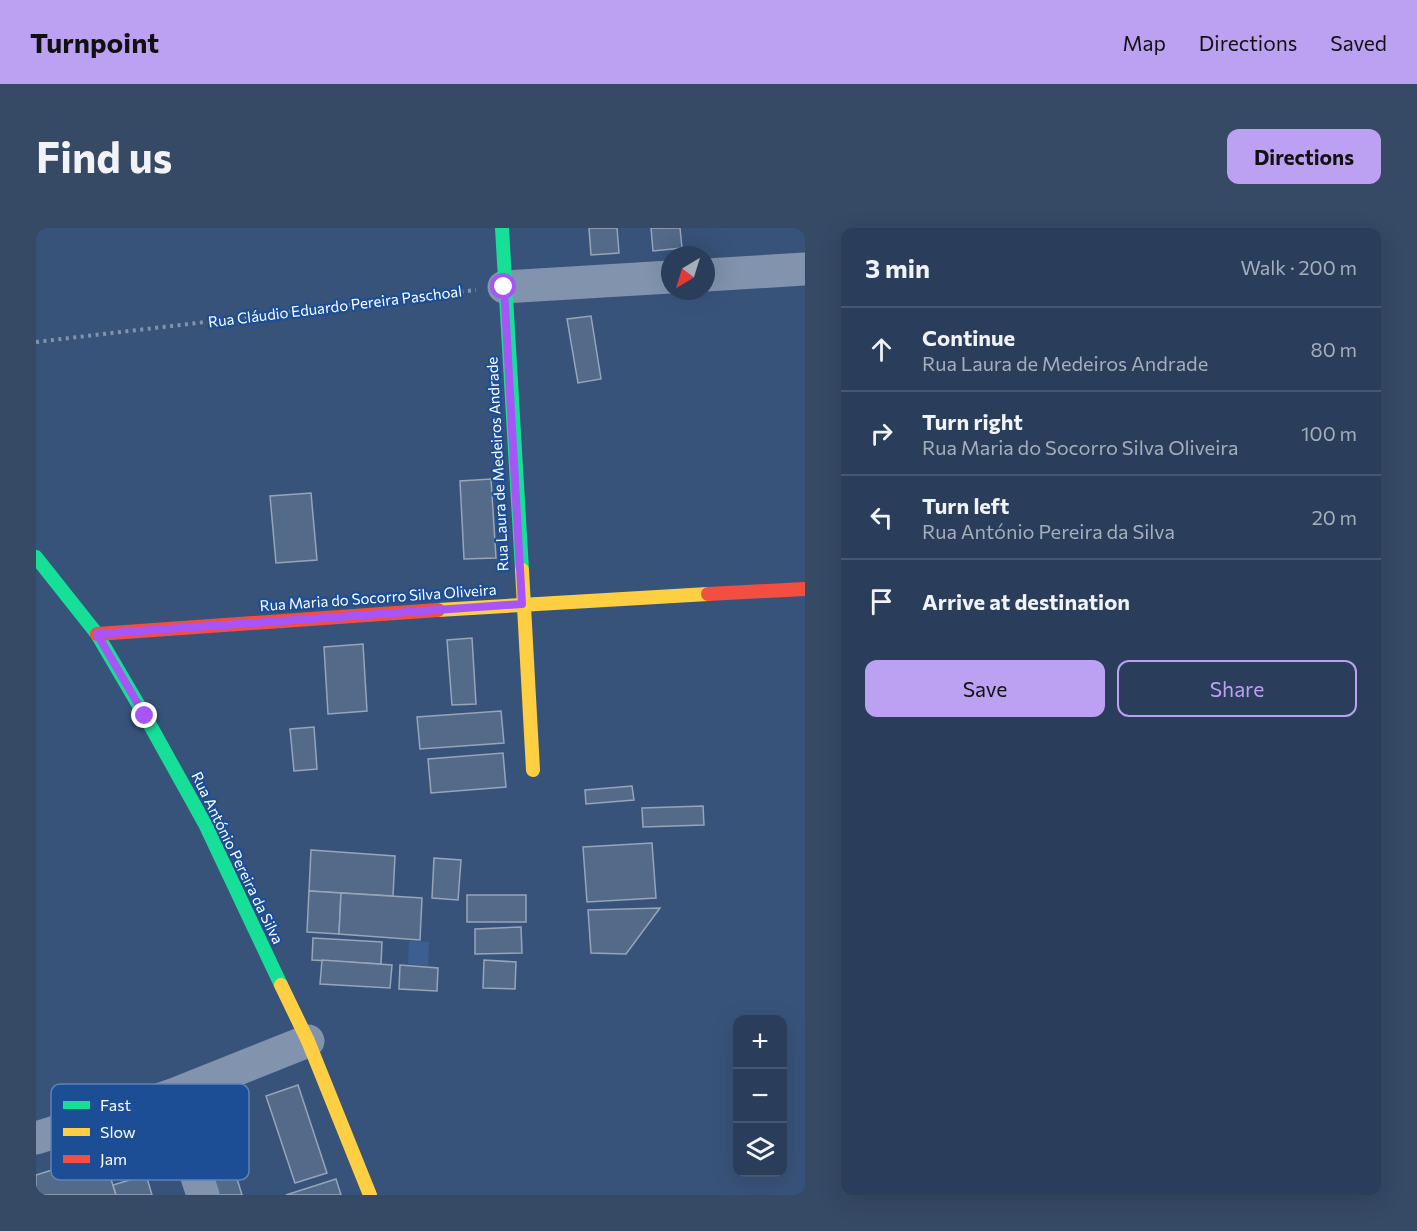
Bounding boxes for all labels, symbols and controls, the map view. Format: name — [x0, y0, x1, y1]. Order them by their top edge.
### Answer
text: Turnpoint — [30, 25, 159, 59]
text: Map — [1123, 30, 1166, 55]
text: Directions — [1199, 30, 1297, 55]
text: Saved — [1330, 30, 1387, 55]
button: Directions — [1227, 129, 1381, 184]
text: Find us — [36, 130, 172, 182]
north arrow — [661, 246, 715, 300]
text: 3 min — [865, 252, 930, 283]
text: Walk · 200 m — [1240, 255, 1357, 279]
route start — [490, 273, 516, 299]
street label: Rua Cláudio Eduardo Pereira Paschoal — [207, 282, 463, 331]
text: Continue — [922, 324, 1015, 351]
icon: ahead — [865, 333, 898, 366]
text: 80 m — [1311, 337, 1357, 361]
text: Rua Laura de Medeiros Andrade — [922, 351, 1208, 375]
street label: Rua Laura de Medeiros Andrade — [482, 356, 512, 572]
text: Turn right — [922, 408, 1023, 435]
icon: right — [865, 417, 898, 450]
text: 100 m — [1301, 421, 1357, 445]
text: Rua Maria do Socorro Silva Oliveira — [922, 435, 1239, 459]
text: Turn left — [922, 492, 1009, 519]
icon: left — [865, 501, 898, 534]
text: 20 m — [1312, 505, 1357, 529]
text: Rua António Pereira da Silva — [922, 519, 1175, 543]
street label: Rua Maria do Socorro Silva Oliveira — [259, 580, 497, 614]
icon: arrive — [865, 585, 898, 618]
text: Arrive at destination — [922, 588, 1130, 615]
button: Save — [865, 660, 1105, 717]
button: Share — [1117, 660, 1357, 717]
route end — [131, 702, 157, 728]
street label: Rua António Pereira da Silva — [188, 768, 288, 947]
map controls — [733, 1015, 787, 1177]
button: + — [733, 1015, 787, 1069]
button: − — [733, 1069, 787, 1123]
legend — [51, 1084, 249, 1180]
text: Fast — [100, 1095, 131, 1114]
text: Slow — [100, 1122, 136, 1141]
button: layers — [733, 1123, 787, 1177]
text: Jam — [100, 1149, 127, 1168]

